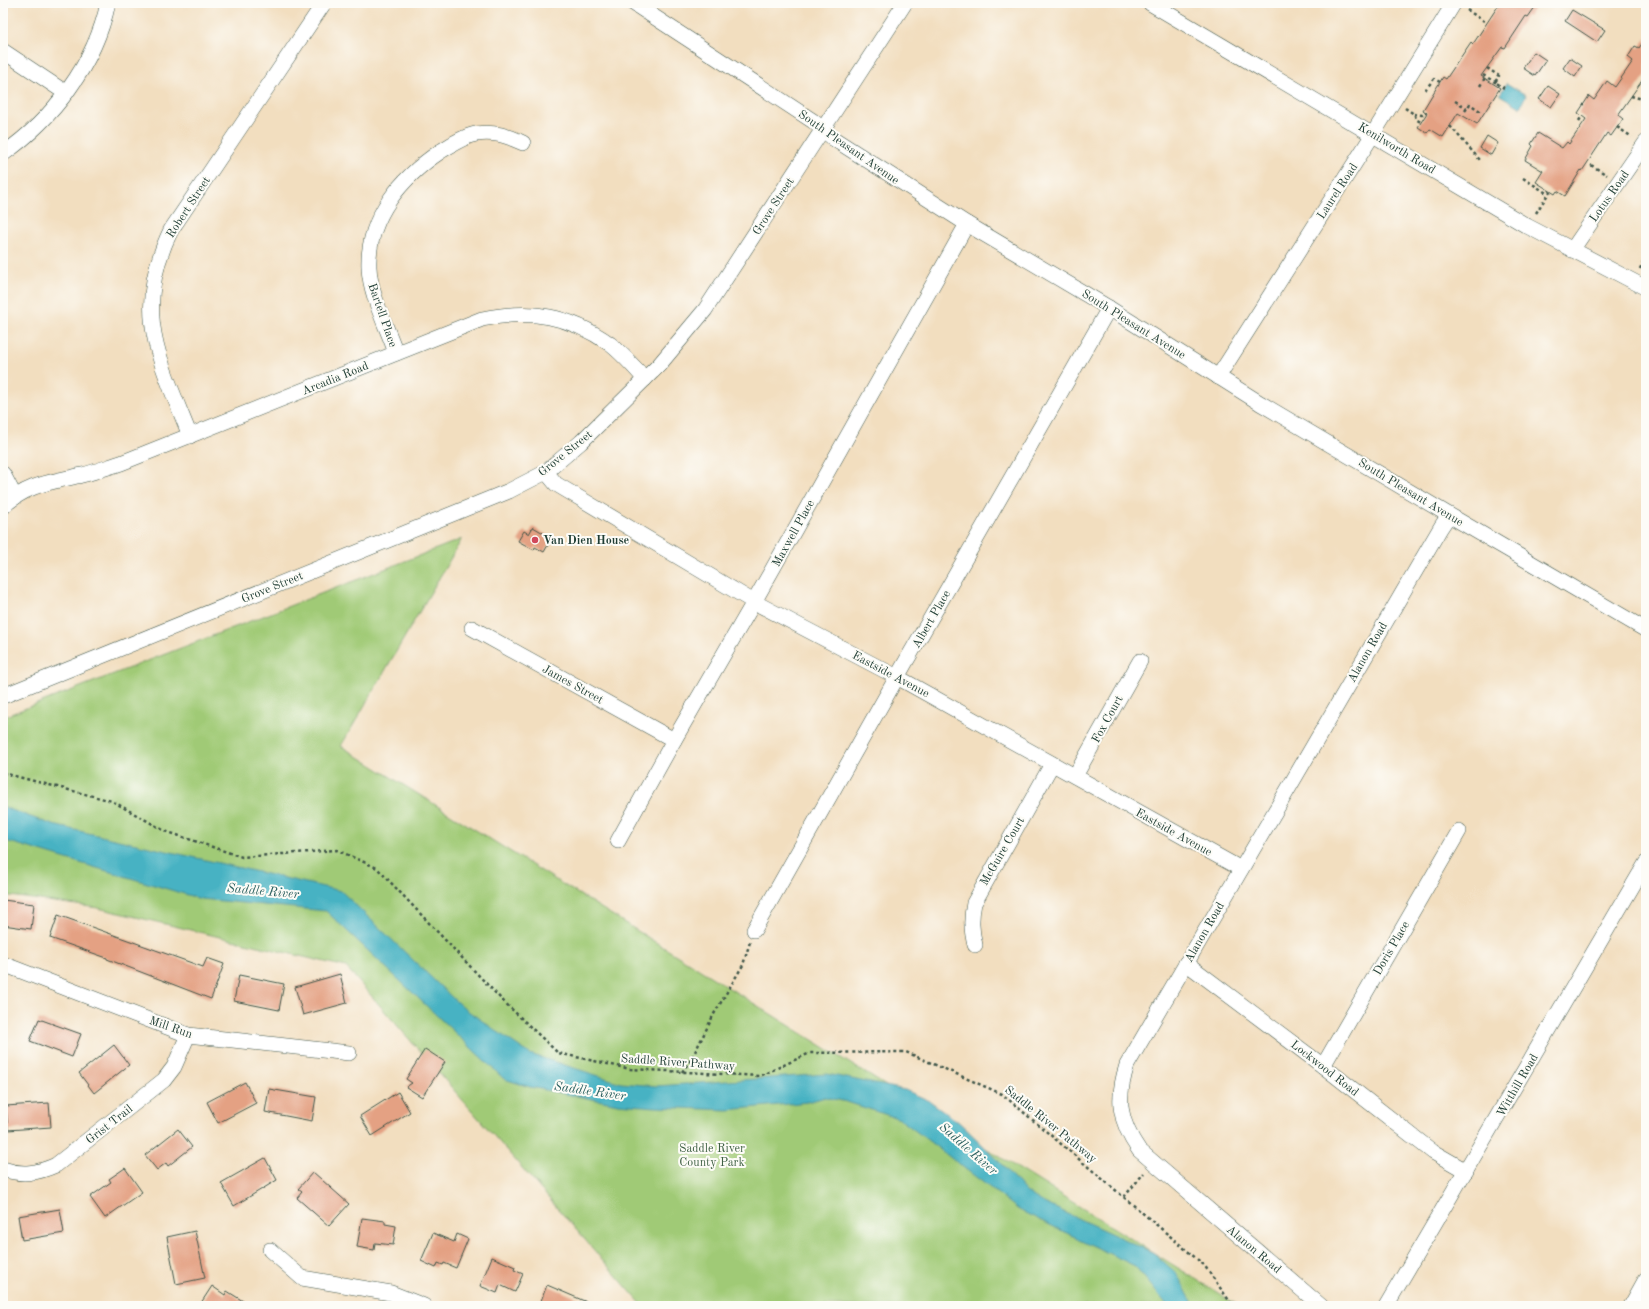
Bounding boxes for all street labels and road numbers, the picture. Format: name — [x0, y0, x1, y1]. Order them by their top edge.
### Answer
street label: South Pleasant Avenue — [796, 108, 901, 187]
street label: Kenilworth Road — [1356, 121, 1437, 177]
street label: Laurel Road — [1315, 161, 1360, 222]
street label: Lotus Road — [1588, 169, 1632, 225]
street label: Robert Street — [165, 175, 213, 240]
street label: Grove Street — [751, 176, 797, 237]
street label: Bartell Place — [366, 282, 399, 349]
street label: South Pleasant Avenue — [1079, 288, 1188, 362]
street label: Arcadia Road — [300, 360, 370, 398]
street label: Grove Street — [536, 429, 595, 479]
street label: South Pleasant Avenue — [1356, 457, 1465, 529]
street label: Maxwell Place — [771, 498, 817, 569]
street label: Grove Street — [240, 570, 305, 606]
street label: Albert Place — [911, 588, 953, 650]
street label: Alanon Road — [1346, 620, 1390, 685]
street label: Eastside Avenue — [850, 650, 931, 700]
street label: James Street — [540, 663, 605, 707]
street label: Fox Court — [1090, 694, 1126, 745]
street label: Eastside Avenue — [1133, 807, 1214, 859]
street label: McGuire Court — [978, 815, 1027, 888]
street label: Alanon Road — [1183, 900, 1227, 965]
street label: Doris Place — [1372, 919, 1412, 978]
street label: Mill Run — [148, 1015, 194, 1041]
street label: Lockwood Road — [1288, 1039, 1361, 1099]
street label: Witthill Road — [1495, 1052, 1541, 1119]
street label: Saddle River Pathway — [620, 1053, 736, 1073]
street label: Saddle River Pathway — [1002, 1084, 1099, 1166]
street label: Grist Trail — [84, 1103, 135, 1147]
street label: Alanon Road — [1224, 1224, 1283, 1276]

